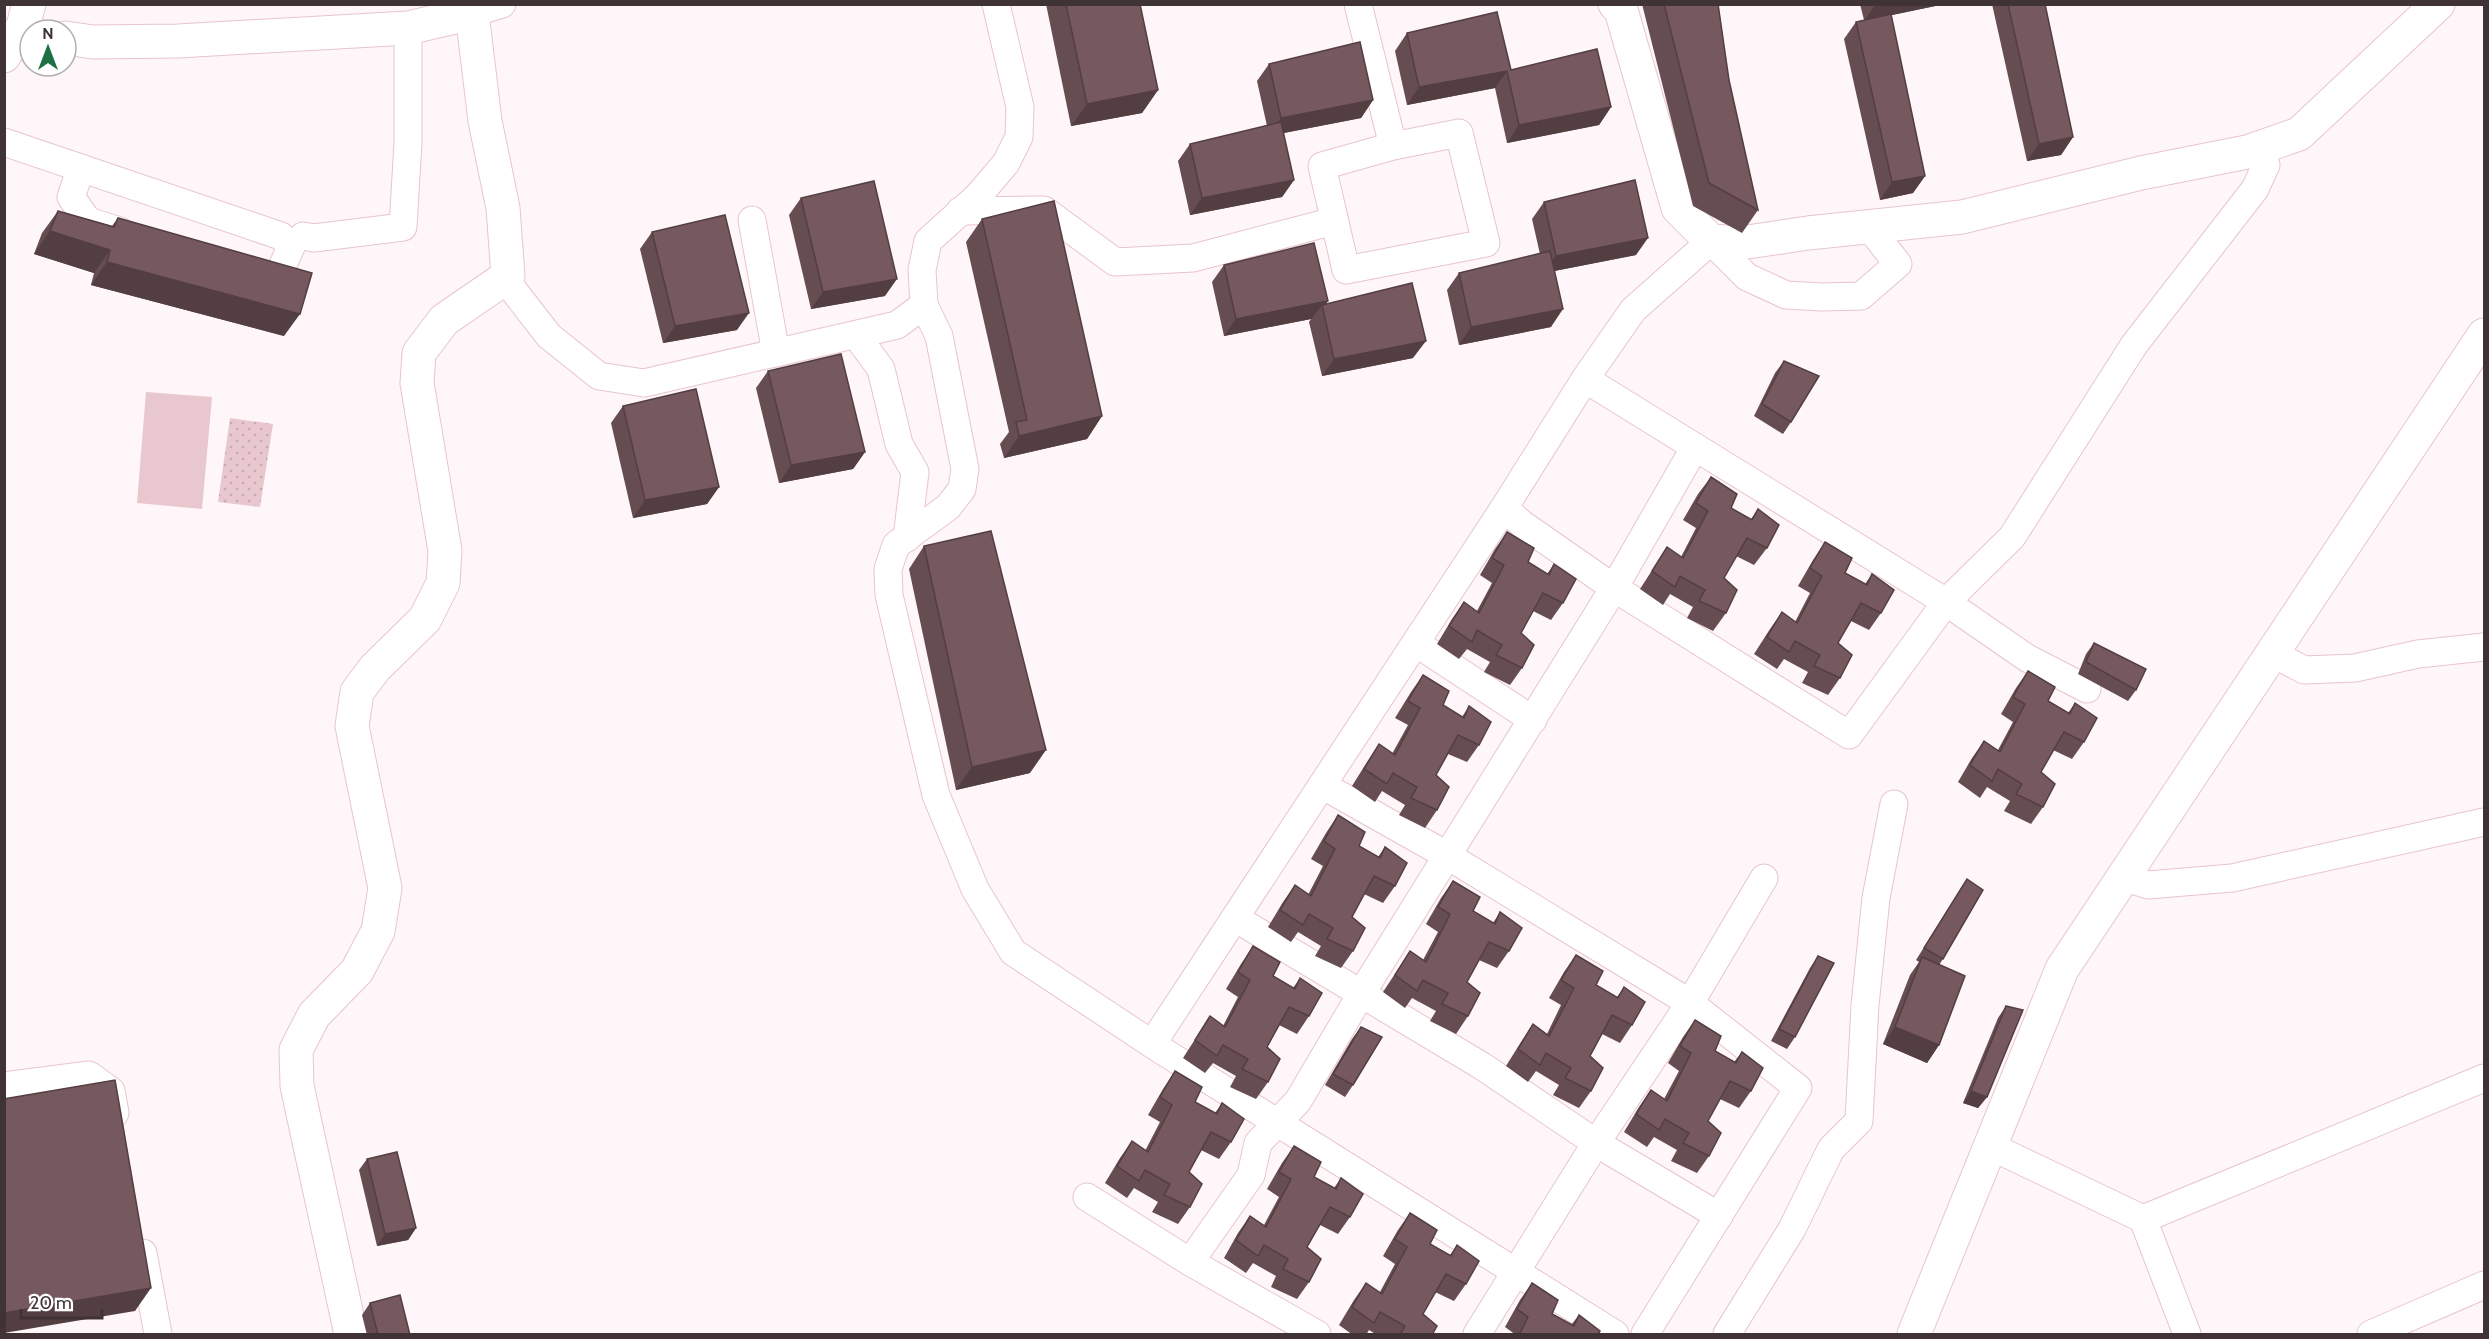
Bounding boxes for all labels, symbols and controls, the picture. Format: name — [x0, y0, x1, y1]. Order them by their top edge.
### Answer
north arrow — [18, 18, 78, 78]
text: N — [42, 24, 54, 43]
scale bar — [21, 1282, 102, 1320]
text: 20 m — [30, 1292, 72, 1314]

